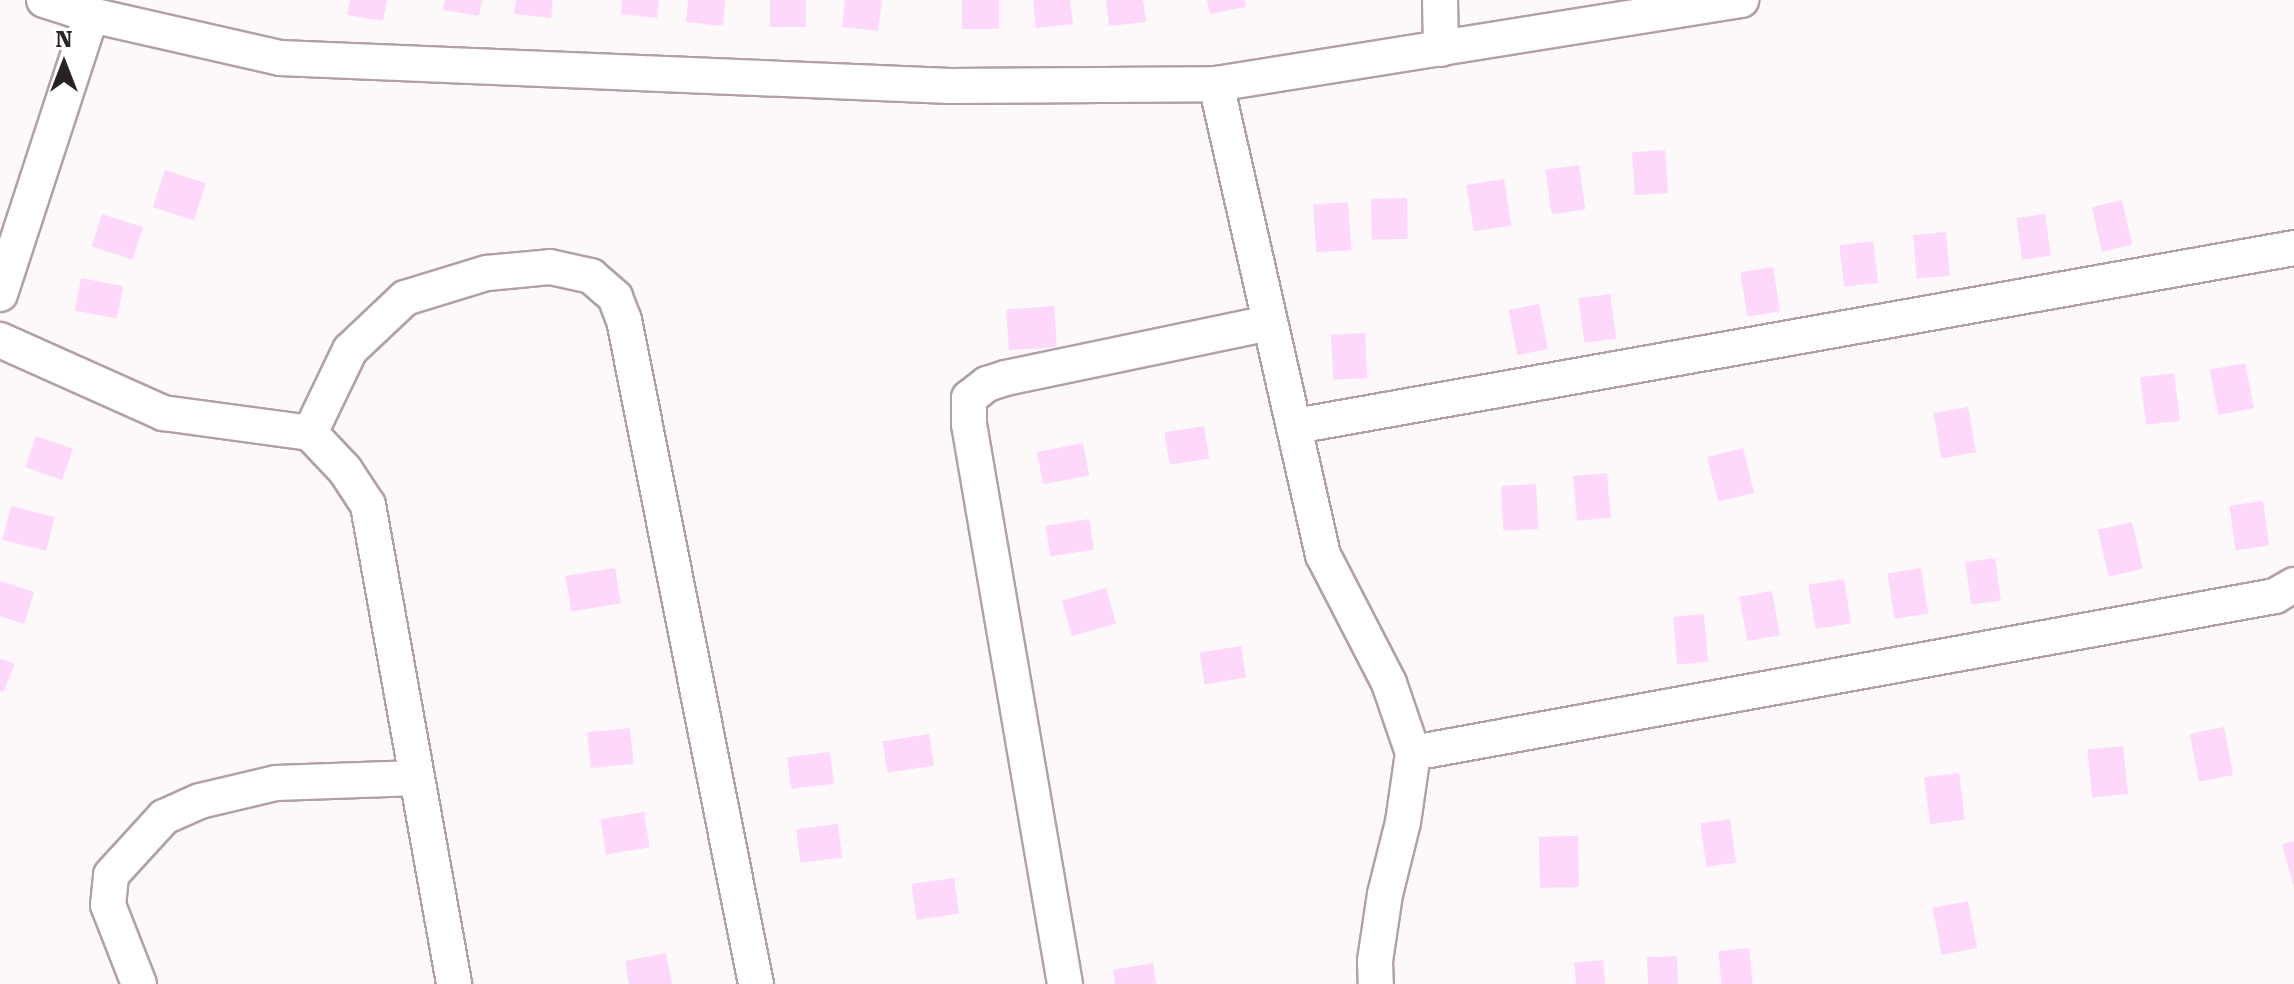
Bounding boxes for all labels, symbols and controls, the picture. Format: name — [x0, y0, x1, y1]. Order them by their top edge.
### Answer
north arrow — [24, 24, 104, 104]
text: N — [56, 27, 72, 52]

